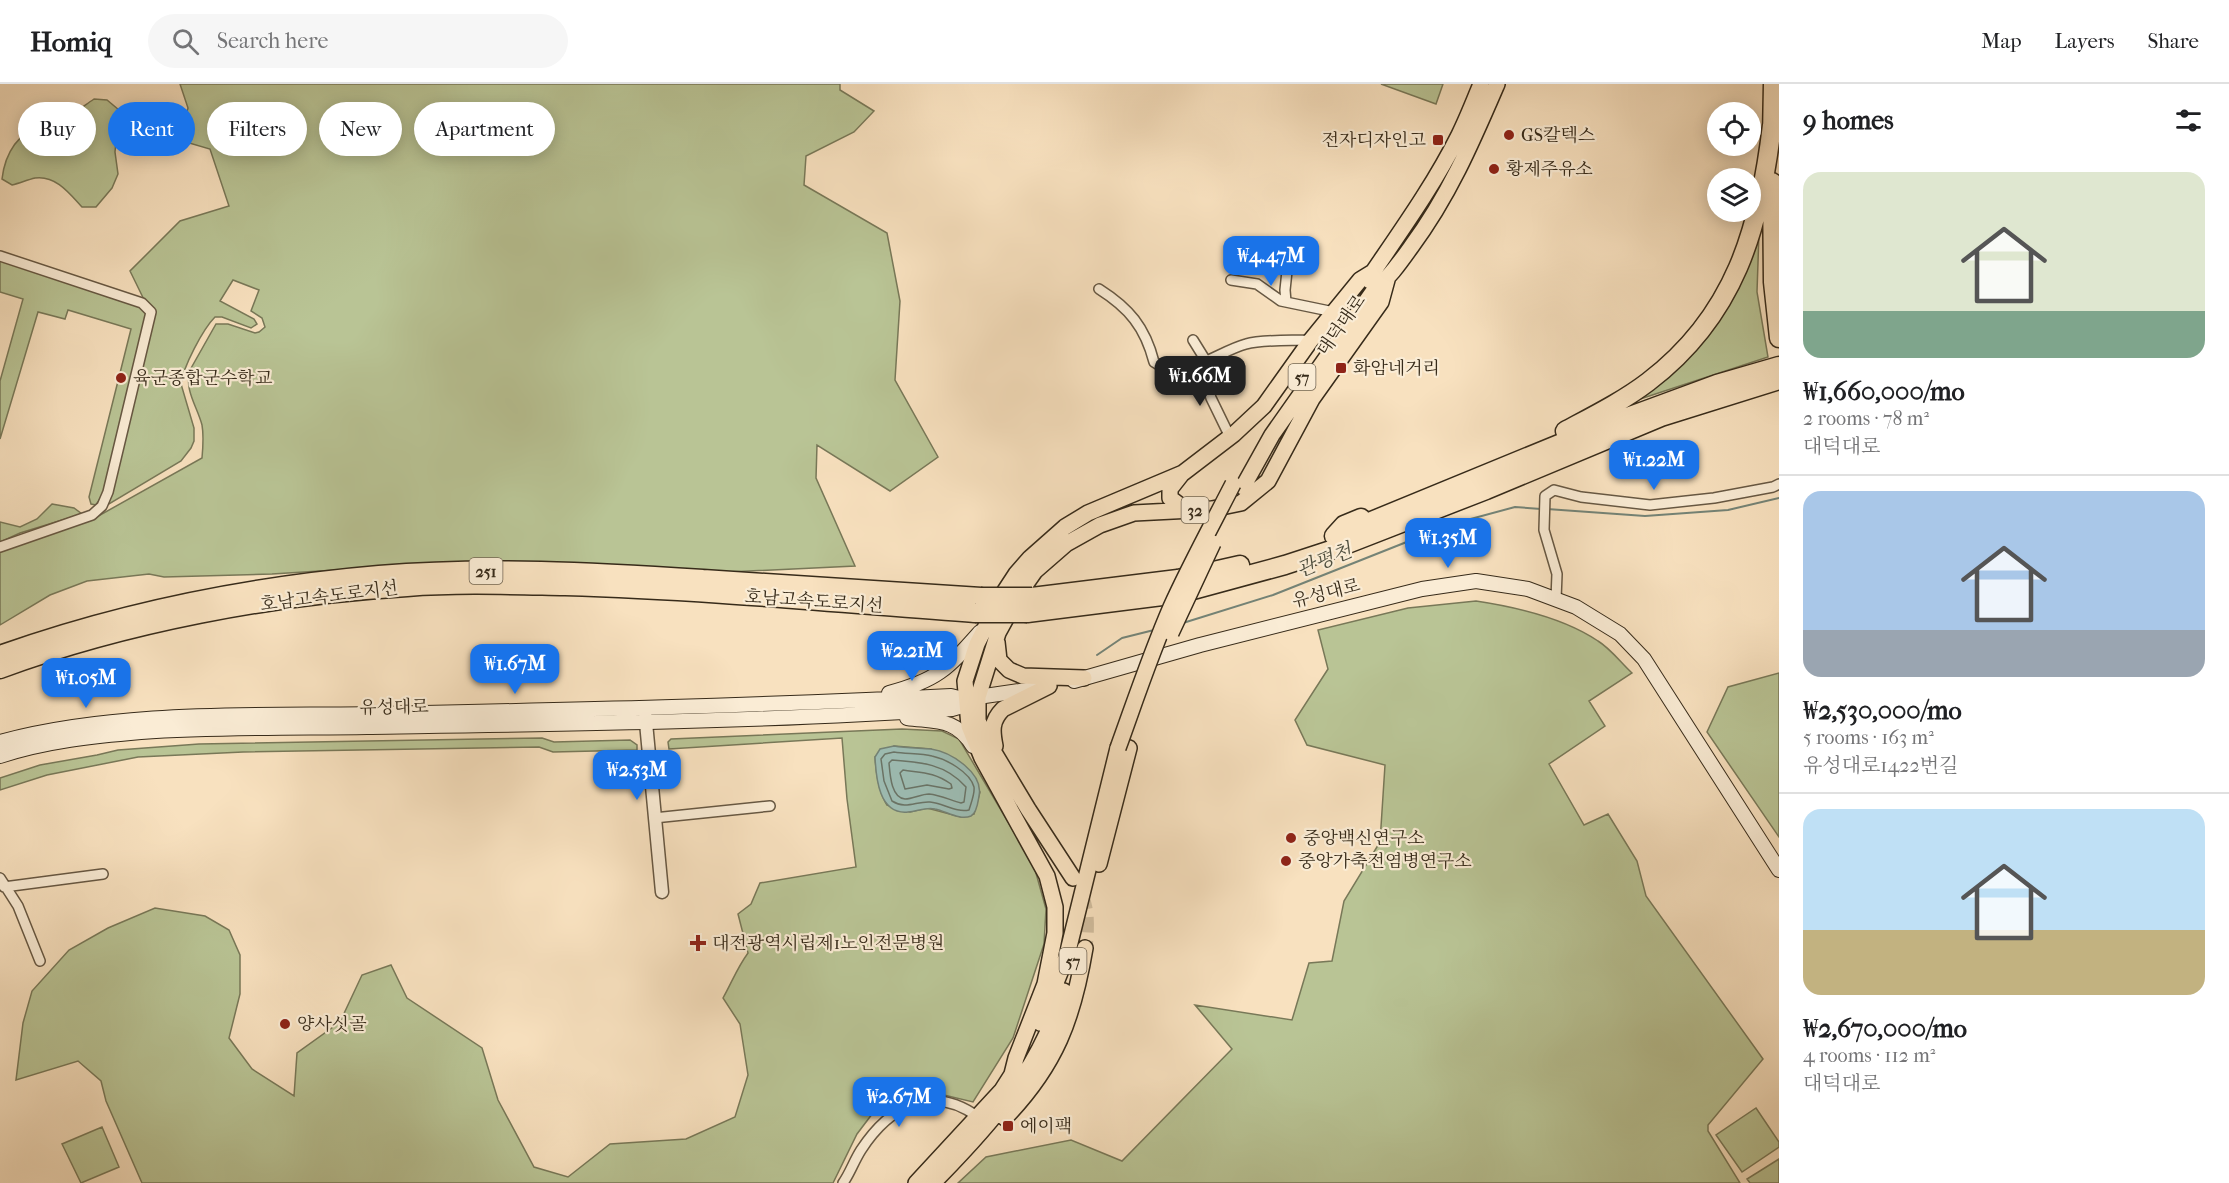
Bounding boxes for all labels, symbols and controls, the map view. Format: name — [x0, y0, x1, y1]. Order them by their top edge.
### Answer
search box — [148, 14, 568, 68]
text: Homiq — [30, 25, 112, 58]
icon: search — [169, 25, 202, 58]
text: Search here — [217, 28, 328, 54]
text: Map — [1981, 29, 2022, 53]
text: Layers — [2055, 29, 2114, 53]
text: Share — [2147, 29, 2199, 53]
chip: Buy — [18, 102, 96, 156]
chip: Rent — [108, 102, 195, 156]
chip: Filters — [207, 102, 307, 156]
chip: New — [319, 102, 402, 156]
chip: Apartment — [414, 102, 555, 156]
map controls — [1707, 102, 1761, 222]
button: locate — [1707, 102, 1761, 156]
icon: filters — [2172, 104, 2205, 137]
text: 9 homes — [1803, 105, 1894, 136]
place label: GS칼텍스 — [1521, 125, 1596, 146]
marker: GS칼텍스 — [1502, 128, 1516, 142]
place label: 전자디자인고 — [1322, 130, 1427, 151]
marker: 전자디자인고 — [1431, 133, 1445, 147]
place label: 황제주유소 — [1506, 159, 1593, 180]
marker: 황제주유소 — [1487, 162, 1501, 176]
button: layers — [1707, 168, 1761, 222]
icon: home — [1950, 211, 2058, 319]
pin: ₩4.47M — [1222, 236, 1320, 287]
text: ₩4.47M — [1237, 244, 1305, 267]
street label: 대덕대로 — [1313, 291, 1370, 360]
pin: ₩1.66M — [1151, 356, 1249, 407]
place label: 화암네거리 — [1353, 358, 1440, 379]
marker: 화암네거리 — [1334, 361, 1348, 375]
text: ₩1.66M — [1169, 364, 1231, 387]
road number: 57 — [1288, 364, 1316, 390]
place label: 육군종합군수학교 — [133, 368, 273, 389]
marker: 육군종합군수학교 — [114, 371, 128, 385]
text: ₩1,660,000/mo — [1803, 376, 1965, 407]
text: 2 rooms · 78 m² — [1803, 407, 1929, 430]
text: 대덕대로 — [1803, 435, 1880, 458]
pin: ₩1.22M — [1605, 440, 1703, 491]
text: ₩1.22M — [1623, 448, 1685, 471]
road number: 32 — [1182, 497, 1208, 523]
pin: ₩1.35M — [1399, 518, 1497, 569]
text: ₩1.35M — [1419, 526, 1477, 549]
icon: home — [1950, 530, 2058, 638]
water label: 관평천 — [1293, 538, 1357, 582]
road number: 251 — [470, 558, 502, 584]
street label: 유성대로 — [1290, 575, 1362, 612]
street label: 호남고속도로지선 — [259, 578, 399, 615]
street label: 호남고속도로지선 — [744, 586, 884, 617]
pin: ₩2.21M — [863, 631, 961, 682]
text: ₩2.21M — [881, 639, 943, 662]
pin: ₩1.67M — [466, 644, 564, 695]
text: ₩1.67M — [484, 652, 546, 675]
pin: ₩1.05M — [37, 658, 135, 709]
text: ₩1.05M — [56, 666, 116, 689]
text: ₩2,530,000/mo — [1803, 695, 1962, 726]
street label: 유성대로 — [359, 696, 429, 719]
text: 5 rooms · 163 m² — [1803, 726, 1934, 749]
pin: ₩2.53M — [588, 750, 686, 801]
text: 유성대로1422번길 — [1803, 754, 1958, 777]
text: ₩2.53M — [607, 758, 667, 781]
place label: 중앙백신연구소 — [1303, 828, 1425, 849]
marker: 중앙백신연구소 — [1284, 831, 1298, 845]
icon: home — [1950, 848, 2058, 956]
place label: 중앙가축전염병연구소 — [1298, 851, 1472, 872]
marker: 중앙가축전염병연구소 — [1279, 854, 1293, 868]
place label: 대전광역시립제1노인전문병원 — [712, 933, 944, 954]
marker: 대전광역시립제1노인전문병원 — [689, 934, 707, 952]
road number: 57 — [1060, 948, 1086, 974]
text: ₩2,670,000/mo — [1803, 1013, 1967, 1044]
place label: 양사싯골 — [297, 1014, 367, 1035]
marker: 양사싯골 — [278, 1017, 292, 1031]
text: 4 rooms · 112 m² — [1803, 1044, 1935, 1067]
text: 대덕대로 — [1803, 1072, 1880, 1095]
pin: ₩2.67M — [850, 1077, 948, 1128]
text: ₩2.67M — [867, 1085, 931, 1108]
place label: 에이팩 — [1020, 1116, 1072, 1137]
marker: 에이팩 — [1001, 1119, 1015, 1133]

